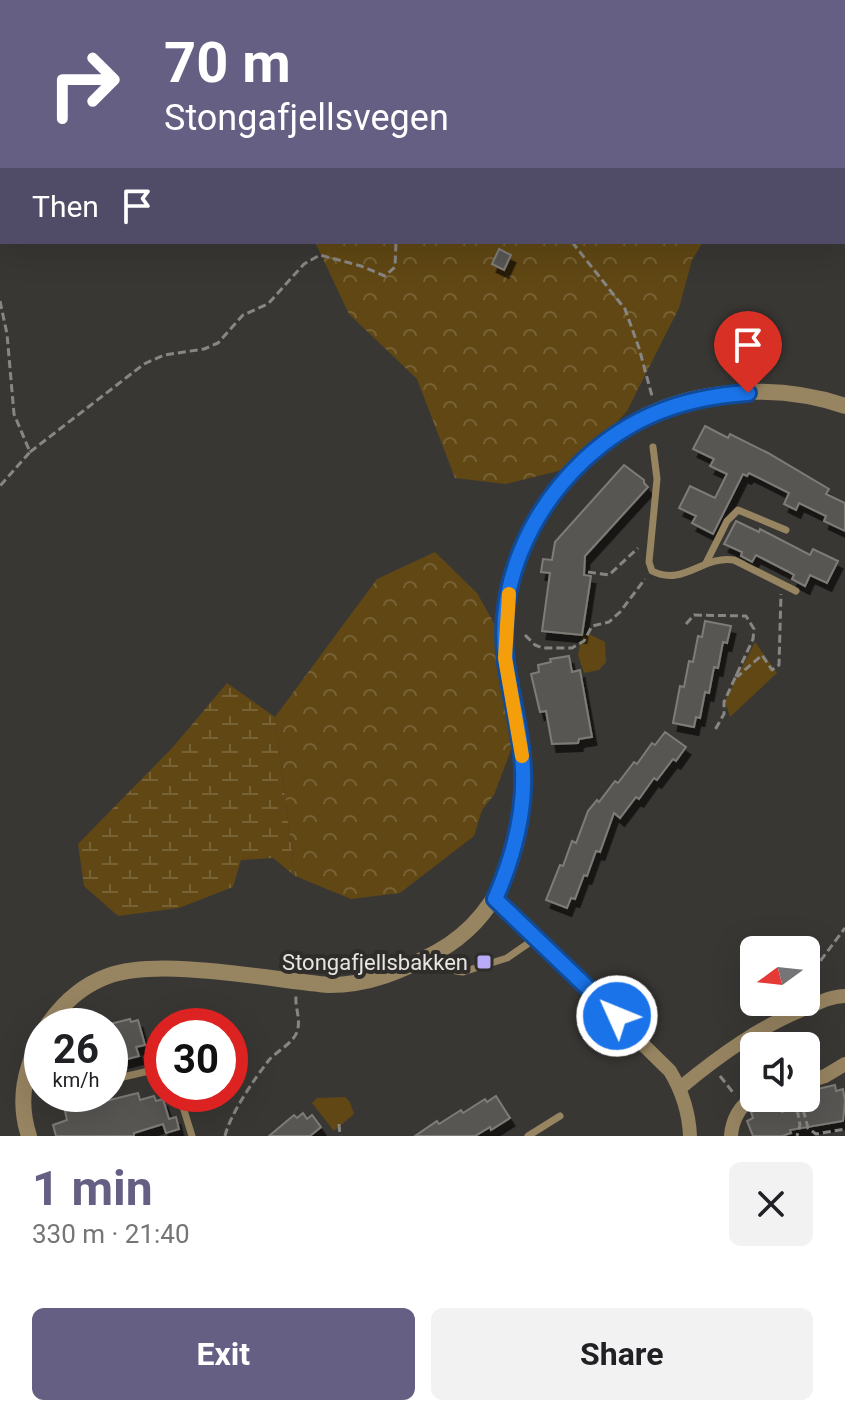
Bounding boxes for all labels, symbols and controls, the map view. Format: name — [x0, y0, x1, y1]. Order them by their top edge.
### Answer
text: 70 m — [164, 30, 291, 96]
icon: right — [32, 32, 136, 136]
text: Stongafjellsvegen — [164, 97, 449, 139]
icon: arrive — [115, 184, 159, 228]
text: Then — [32, 189, 99, 224]
pin — [714, 311, 782, 393]
icon: arrive — [726, 323, 770, 367]
north arrow — [740, 936, 820, 1016]
map controls — [740, 936, 820, 1112]
place label: Stongafjellsbakken — [282, 950, 468, 975]
marker: Stongafjellsbakken — [475, 953, 493, 971]
position arrow — [575, 974, 659, 1058]
speed limit sign: 30 — [144, 1008, 248, 1112]
text: 26 — [53, 1026, 99, 1073]
button: sound — [740, 1032, 820, 1112]
text: km/h — [53, 1068, 99, 1092]
text: 1 min — [32, 1160, 153, 1217]
button: close — [729, 1162, 813, 1246]
text: 330 m · 21:40 — [32, 1219, 190, 1249]
button: Exit — [32, 1308, 415, 1400]
button: Share — [431, 1308, 813, 1400]

